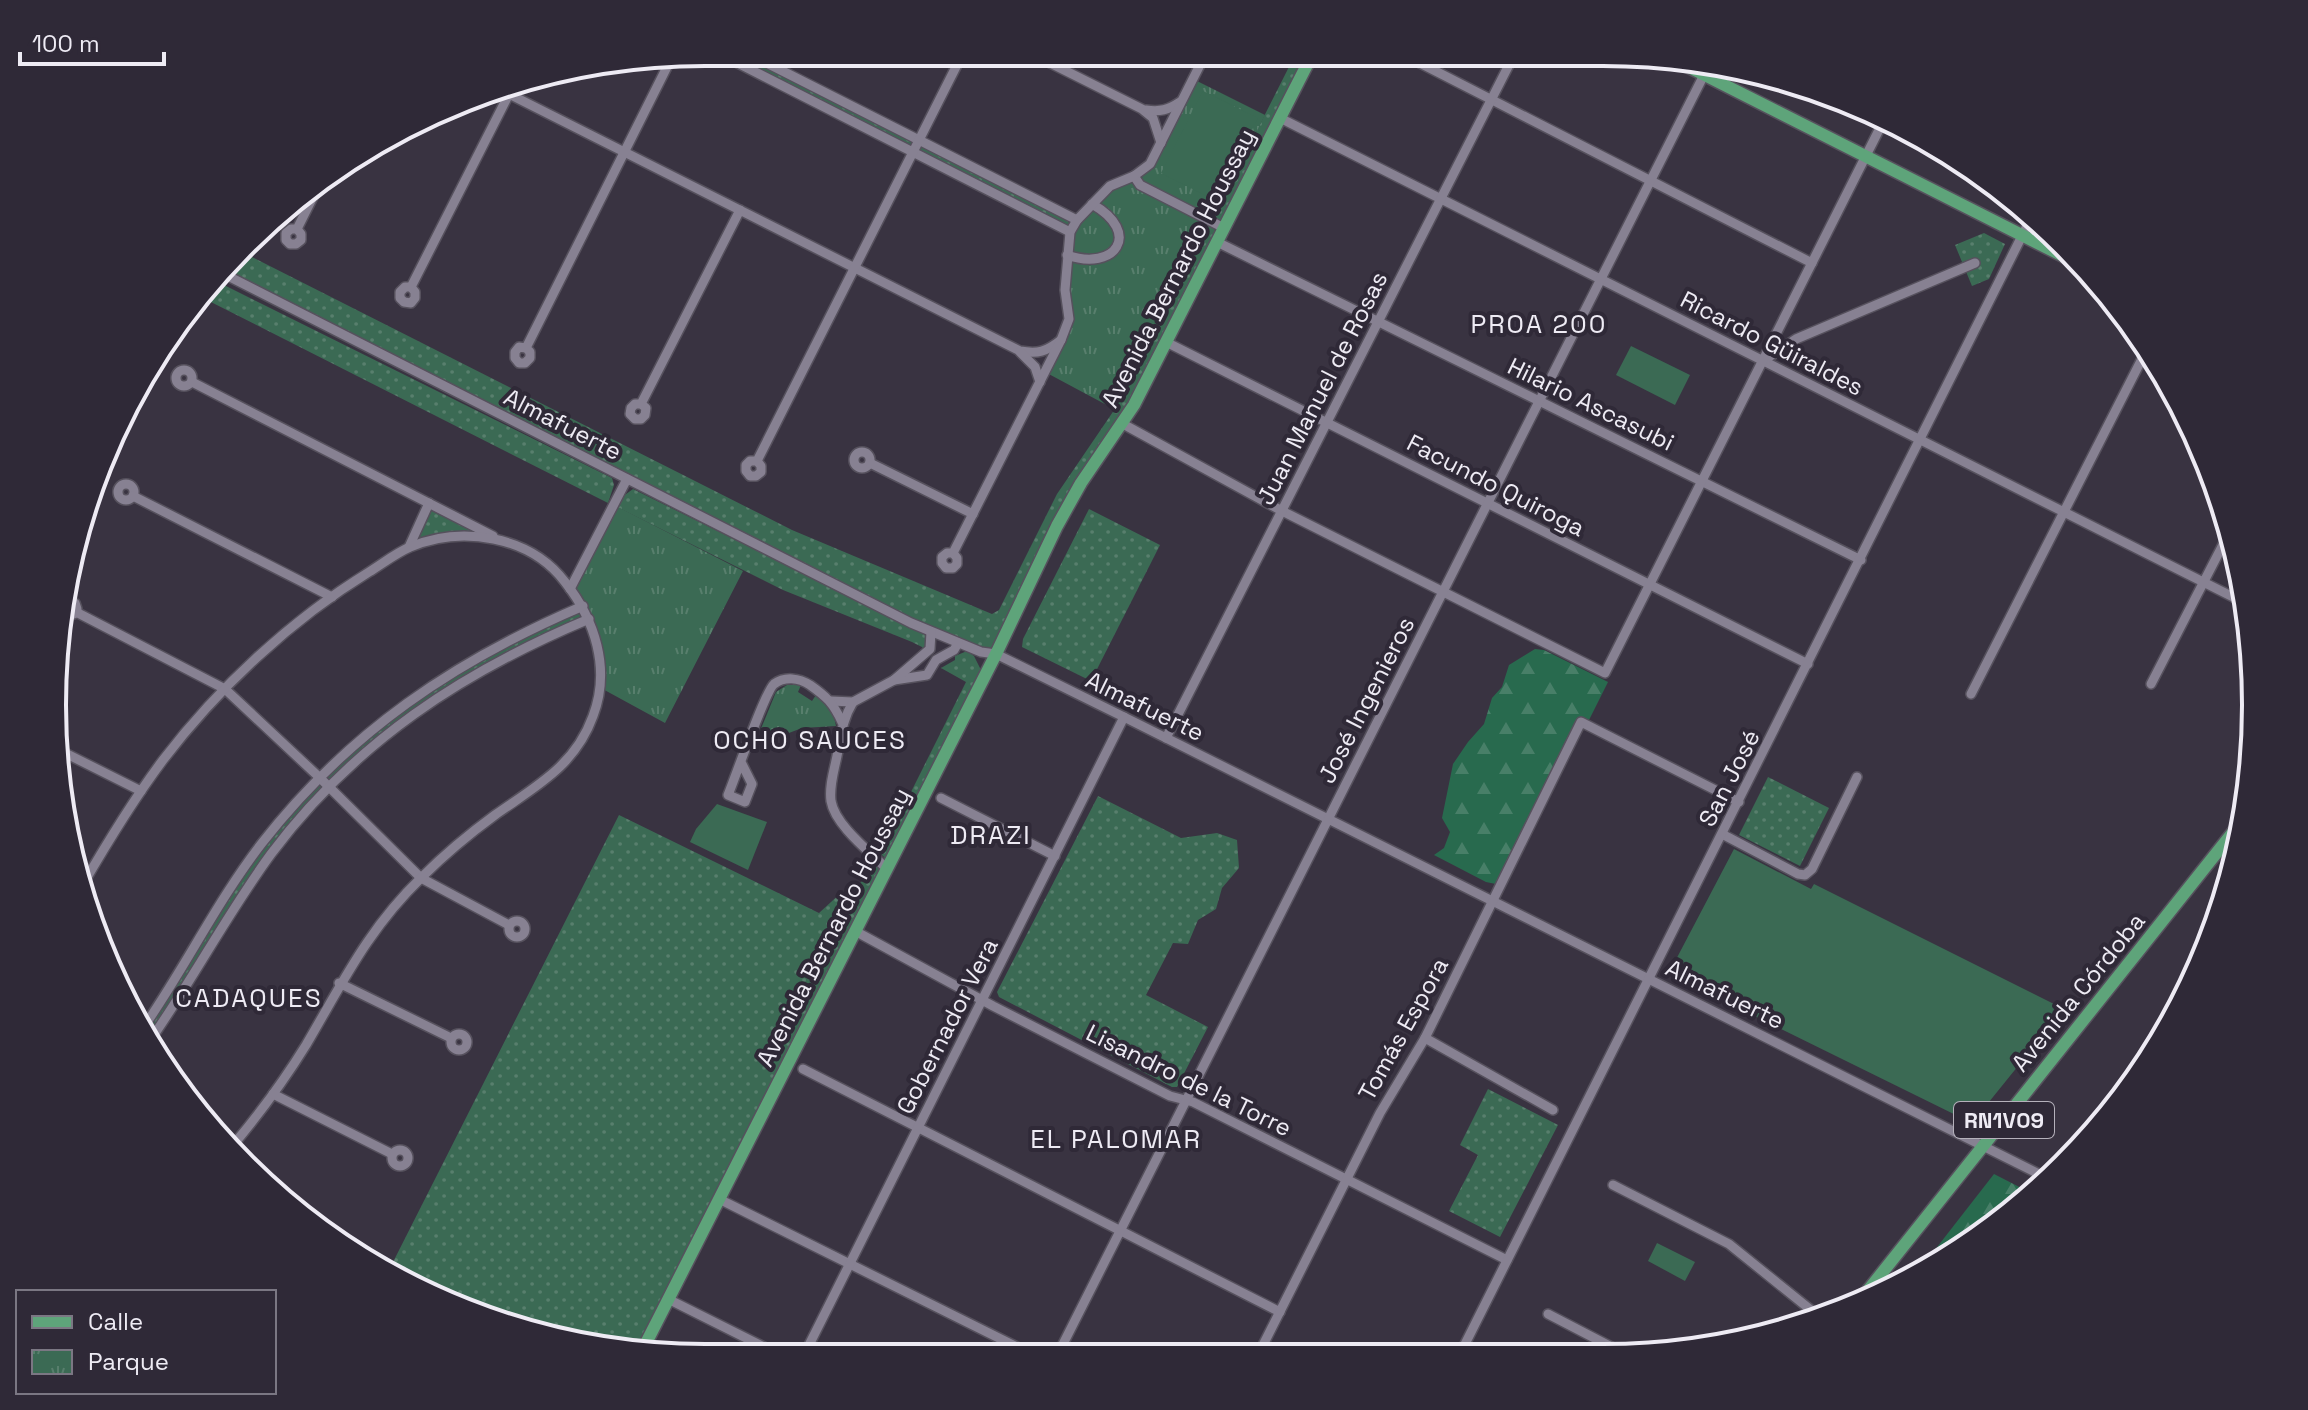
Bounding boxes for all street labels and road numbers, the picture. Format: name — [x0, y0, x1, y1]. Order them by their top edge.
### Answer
street label: Avenida Bernardo Houssay — [1094, 123, 1262, 413]
street label: Juan Manuel de Rosas — [1250, 266, 1394, 510]
street label: Ricardo Güiraldes — [1675, 283, 1869, 403]
street label: Hilario Ascasubi — [1503, 350, 1679, 458]
street label: Almafuerte — [499, 381, 627, 467]
street label: Facundo Quiroga — [1402, 427, 1590, 543]
street label: José Ingenieros — [1311, 612, 1421, 788]
street label: Almafuerte — [1081, 664, 1209, 748]
street label: San José — [1691, 724, 1767, 832]
street label: Avenida Bernardo Houssay — [749, 782, 917, 1072]
street label: Avenida Córdoba — [2004, 906, 2152, 1078]
street label: Gobernador Vera — [889, 933, 1005, 1119]
street label: Tomás Espora — [1351, 952, 1455, 1106]
street label: Almafuerte — [1661, 952, 1789, 1036]
street label: Lisandro de la Torre — [1081, 1017, 1297, 1143]
road number: RN1V09 — [1954, 1102, 2054, 1138]

